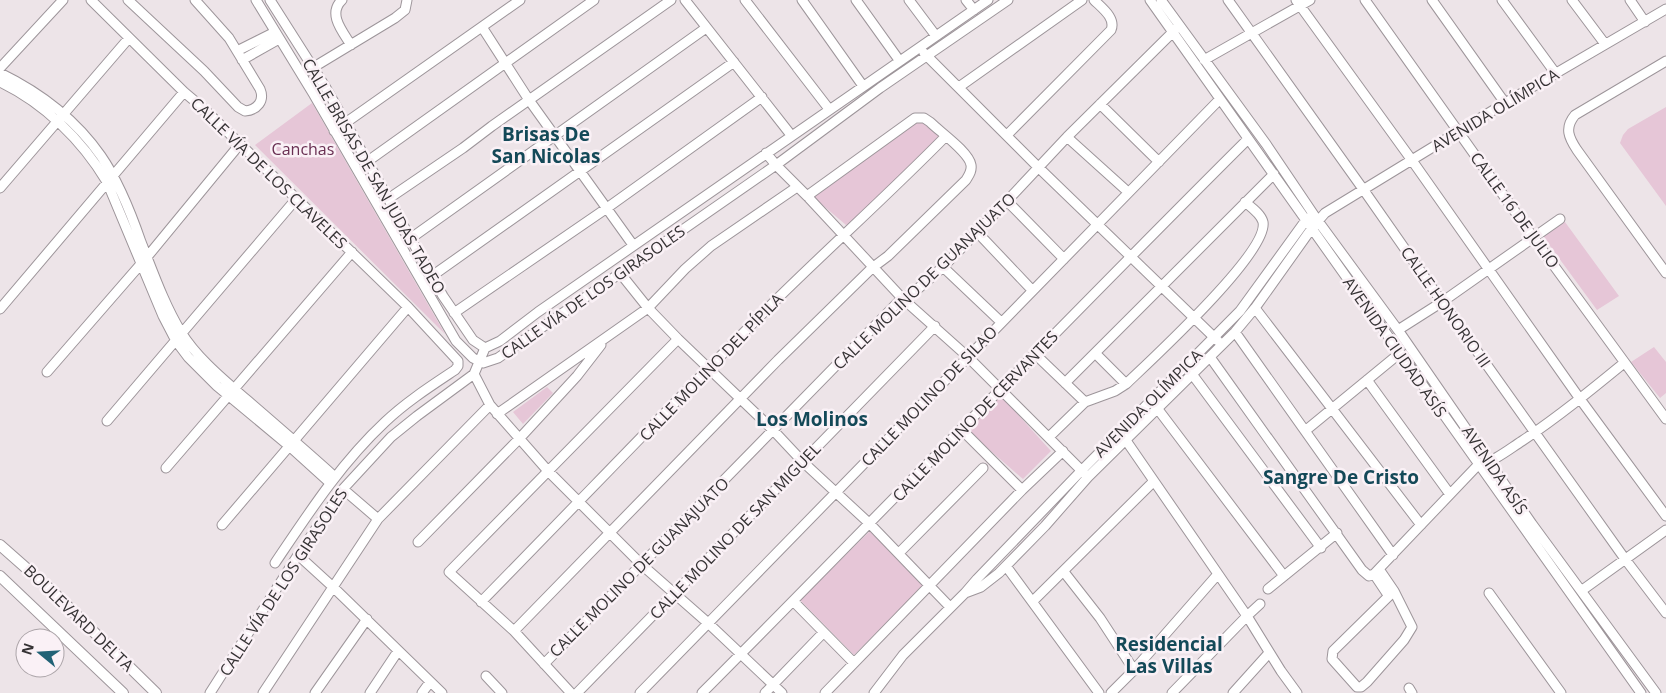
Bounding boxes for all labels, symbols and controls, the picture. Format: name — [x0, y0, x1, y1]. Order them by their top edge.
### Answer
street label: CALLE BRISAS DE SAN JUDAS TADEO — [297, 54, 451, 298]
street label: AVENIDA OLÍMPICA — [1427, 63, 1564, 157]
street label: CALLE VÍA DE LOS CLAVELES — [186, 92, 352, 254]
district label: Brisas De San Nicolas — [492, 121, 600, 169]
park label: Canchas — [272, 138, 334, 160]
street label: CALLE 16 DE JULIO — [1465, 148, 1565, 272]
street label: CALLE MOLINO DE GUANAJUATO — [828, 188, 1020, 374]
street label: CALLE VÍA DE LOS GIRASOLES — [497, 220, 690, 364]
street label: CALLE HONORIO III — [1396, 242, 1496, 372]
street label: AVENIDA CIUDAD ASÍS — [1338, 272, 1452, 422]
street label: CALLE MOLINO DEL PÍPILA — [634, 288, 788, 446]
street label: CALLE MOLINO DE SILAO — [856, 321, 1002, 471]
street label: CALLE MOLINO DE CERVANTES — [887, 325, 1063, 506]
street label: AVENIDA OLÍMPICA — [1089, 343, 1208, 462]
district label: Los Molinos — [756, 406, 868, 432]
street label: AVENIDA ASÍS — [1457, 421, 1533, 519]
street label: CALLE MOLINO DE SAN MIGUEL — [645, 438, 825, 624]
district label: Sangre De Cristo — [1263, 464, 1419, 490]
street label: CALLE MOLINO DE GUANAJUATO — [544, 472, 734, 662]
street label: CALLE VÍA DE LOS GIRASOLES — [214, 484, 352, 680]
street label: BOULEVARD DELTA — [19, 560, 139, 677]
north arrow — [15, 628, 65, 678]
district label: Residencial Las Villas — [1115, 631, 1223, 679]
text: N — [16, 640, 38, 657]

